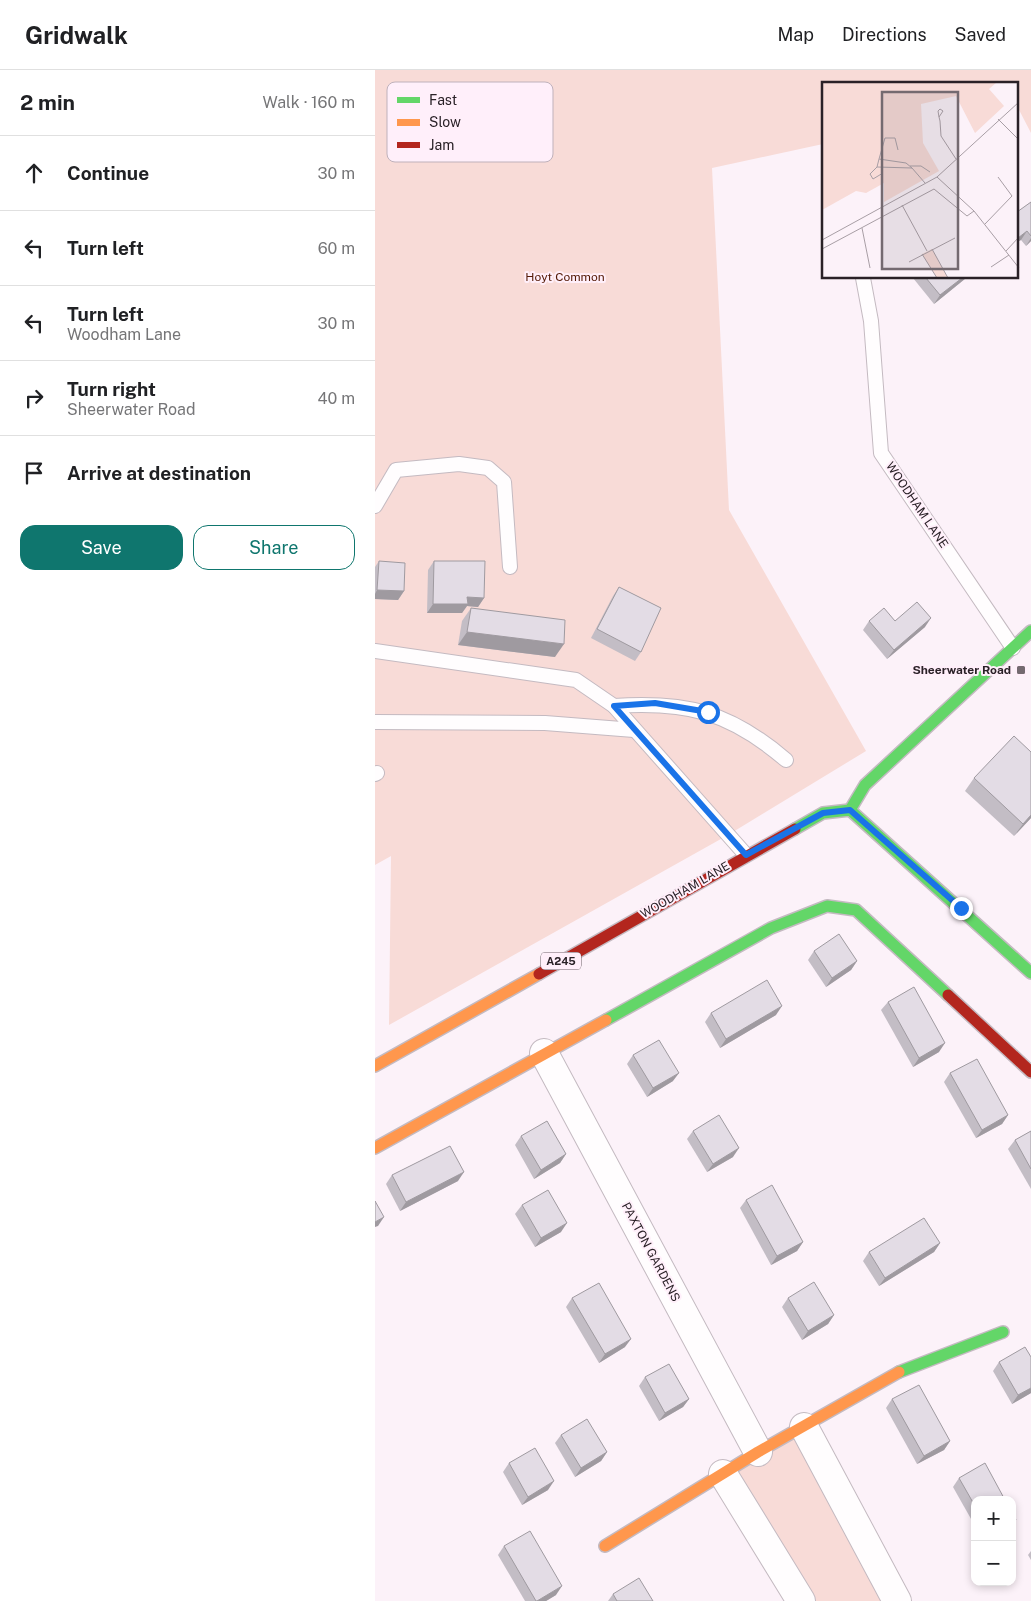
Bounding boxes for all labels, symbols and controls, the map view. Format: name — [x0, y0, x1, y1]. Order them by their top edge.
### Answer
text: Gridwalk — [25, 21, 128, 49]
text: Map — [777, 24, 814, 45]
text: Directions — [842, 24, 927, 45]
text: Saved — [955, 24, 1006, 45]
legend — [387, 82, 553, 162]
inset map — [822, 82, 1019, 279]
text: 2 min — [20, 90, 75, 115]
text: Fast — [429, 92, 457, 108]
text: Walk · 160 m — [263, 93, 355, 112]
text: Slow — [429, 114, 461, 130]
text: Jam — [429, 137, 454, 153]
icon: ahead — [20, 159, 48, 187]
text: Continue — [67, 162, 149, 184]
text: 30 m — [318, 164, 355, 183]
icon: left — [20, 234, 48, 262]
text: Turn left — [67, 237, 144, 259]
text: 60 m — [318, 239, 355, 258]
park label: Hoyt Common — [525, 270, 605, 284]
text: Turn left — [67, 303, 144, 325]
icon: left — [20, 309, 48, 337]
text: 30 m — [318, 314, 355, 333]
text: Woodham Lane — [67, 325, 181, 344]
text: Turn right — [67, 378, 156, 400]
icon: right — [20, 384, 48, 412]
text: 40 m — [317, 389, 355, 408]
text: Sheerwater Road — [67, 400, 195, 419]
icon: arrive — [20, 459, 48, 487]
street label: WOODHAM LANE — [883, 459, 951, 551]
text: Arrive at destination — [67, 462, 251, 484]
button: Save — [20, 525, 183, 570]
button: Share — [193, 525, 355, 570]
place label: Sheerwater Road — [912, 663, 1011, 677]
marker: Sheerwater Road — [1015, 664, 1027, 676]
route start — [697, 701, 720, 724]
street label: WOODHAM LANE — [638, 859, 732, 921]
route end — [950, 897, 973, 920]
road number: A245 — [541, 952, 581, 969]
street label: PAXTON GARDENS — [619, 1200, 683, 1304]
map controls — [971, 1496, 1016, 1586]
button: + — [971, 1496, 1016, 1541]
button: − — [971, 1541, 1016, 1586]

